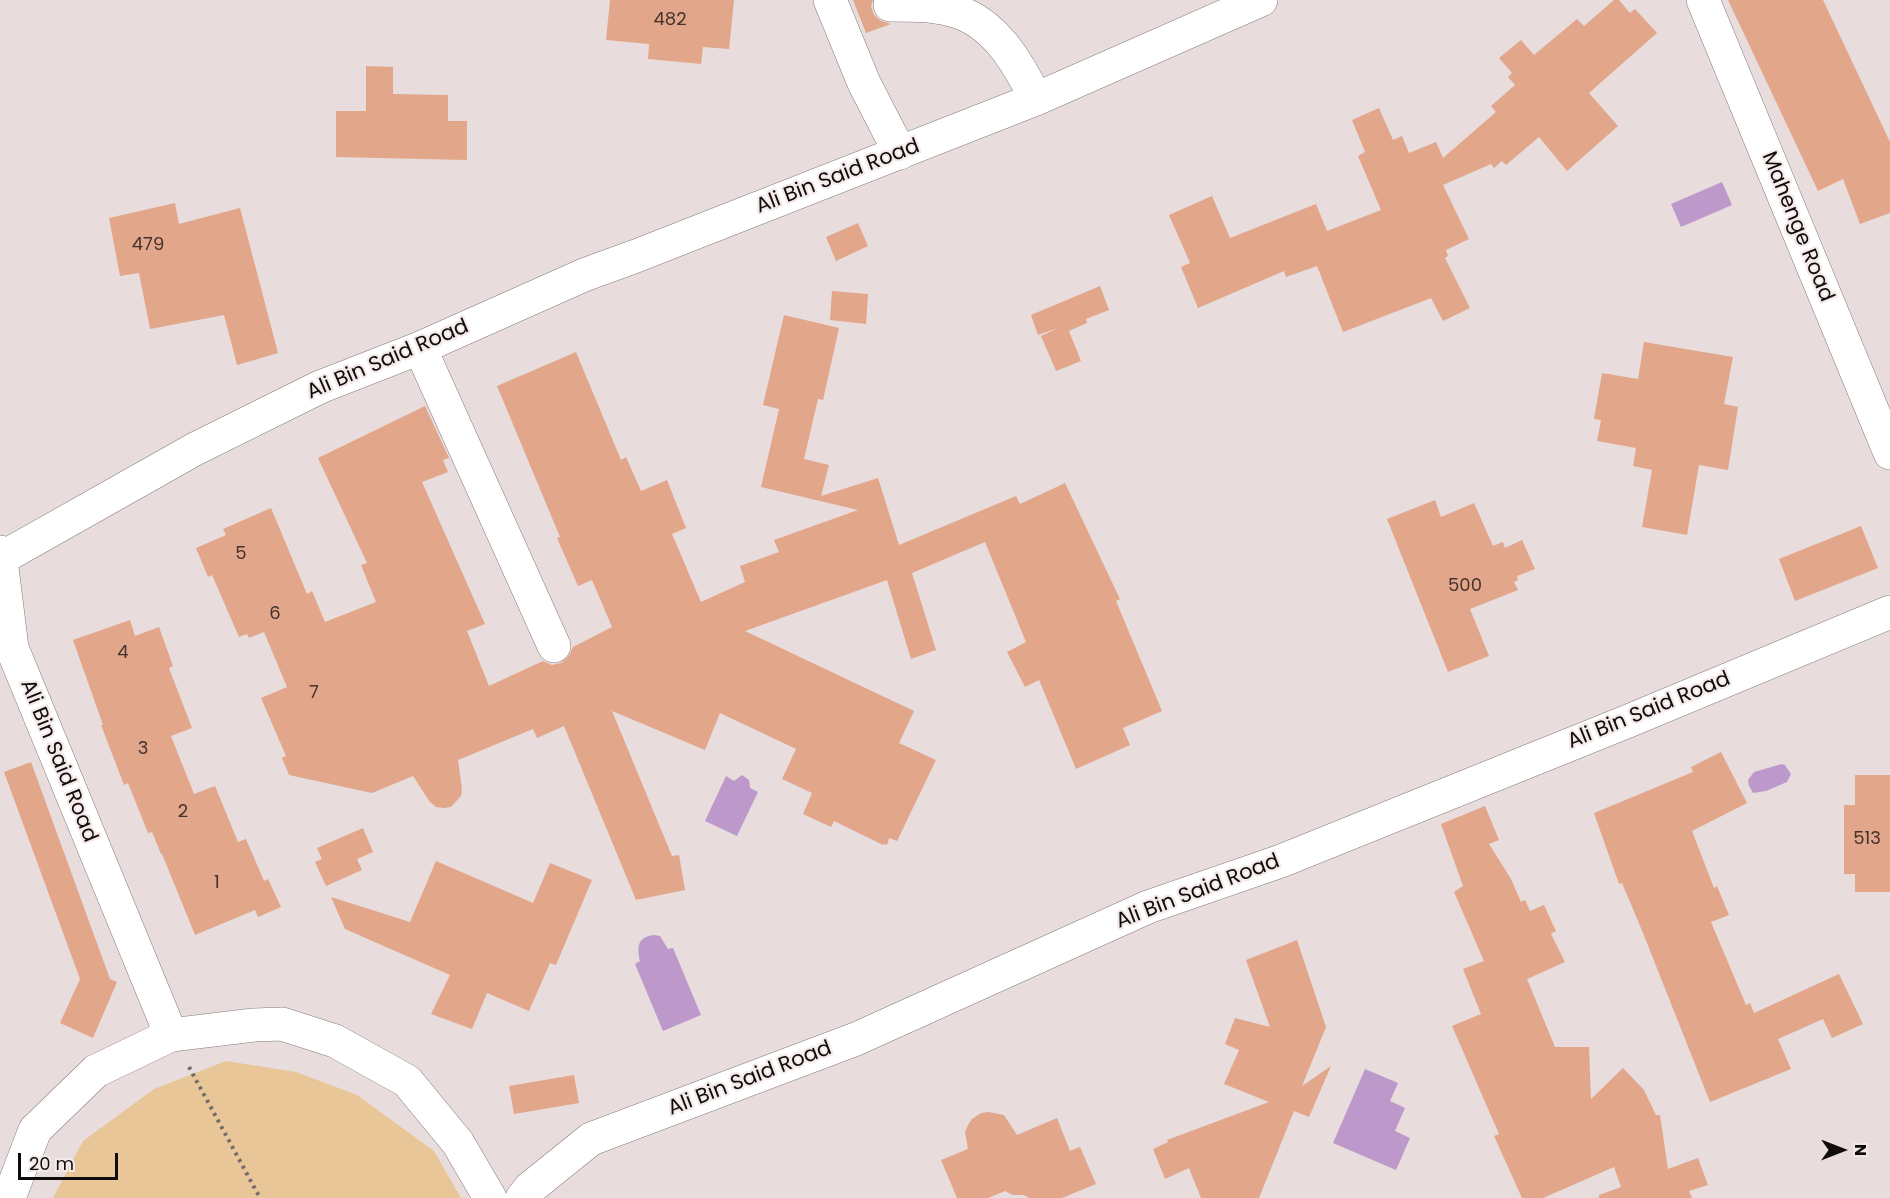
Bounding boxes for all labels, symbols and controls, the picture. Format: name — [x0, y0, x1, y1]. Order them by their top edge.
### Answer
house number: 482 — [653, 9, 687, 31]
street label: Ali Bin Said Road — [753, 134, 923, 220]
street label: Mahenge Road — [1755, 148, 1839, 306]
house number: 479 — [132, 234, 164, 256]
street label: Ali Bin Said Road — [303, 315, 473, 405]
house number: 5 — [235, 543, 247, 565]
house number: 500 — [1448, 575, 1482, 597]
house number: 6 — [269, 603, 281, 625]
house number: 4 — [117, 642, 129, 664]
street label: Ali Bin Said Road — [1564, 667, 1734, 755]
street label: Ali Bin Said Road — [14, 676, 102, 846]
house number: 7 — [309, 682, 319, 704]
house number: 3 — [138, 738, 148, 760]
house number: 2 — [178, 801, 188, 823]
house number: 513 — [1853, 828, 1881, 850]
street label: Ali Bin Said Road — [1113, 849, 1283, 935]
house number: 1 — [214, 872, 220, 894]
street label: Ali Bin Said Road — [665, 1036, 835, 1122]
north arrow — [1812, 1120, 1872, 1180]
scale bar — [21, 1141, 122, 1179]
text: N — [1849, 1144, 1872, 1156]
text: 20 m — [29, 1151, 74, 1176]

